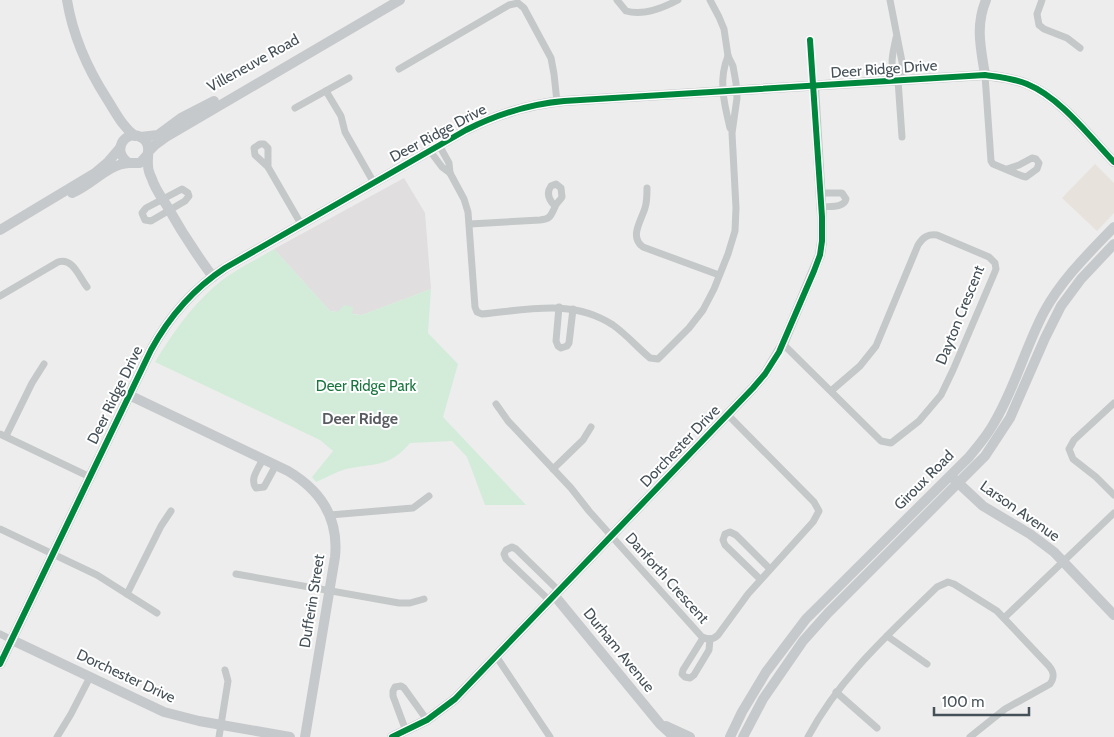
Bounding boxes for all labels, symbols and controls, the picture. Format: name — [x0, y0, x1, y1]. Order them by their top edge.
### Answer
street label: Villeneuve Road — [204, 30, 302, 96]
street label: Deer Ridge Drive — [830, 56, 938, 82]
street label: Deer Ridge Drive — [387, 100, 490, 166]
street label: Dayton Crescent — [932, 263, 988, 367]
street label: Deer Ridge Drive — [83, 343, 147, 447]
park label: Deer Ridge Park — [316, 377, 416, 395]
street label: Dorchester Drive — [636, 401, 724, 491]
district label: Deer Ridge — [322, 409, 398, 428]
street label: Giroux Road — [890, 446, 958, 514]
street label: Larson Avenue — [977, 477, 1064, 545]
street label: Danforth Crescent — [622, 529, 712, 627]
street label: Dufferin Street — [296, 553, 328, 649]
street label: Durham Avenue — [580, 604, 659, 696]
street label: Dorchester Drive — [74, 645, 179, 707]
scale bar — [934, 684, 1029, 716]
text: 100 m — [942, 693, 984, 711]

